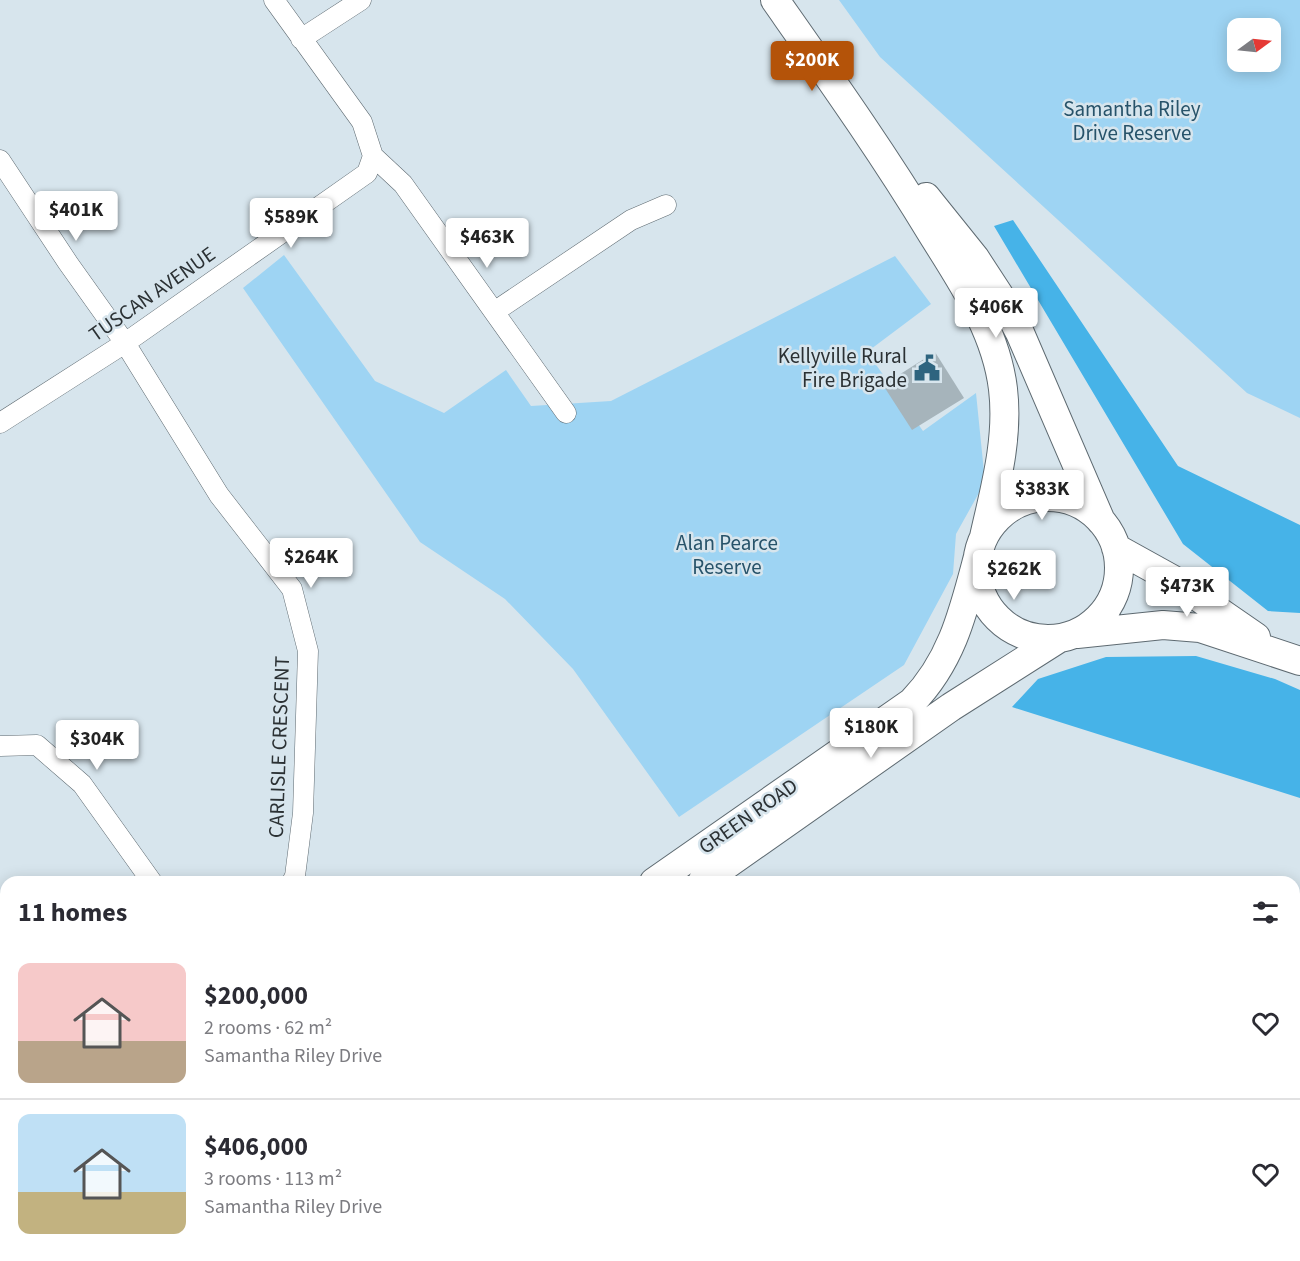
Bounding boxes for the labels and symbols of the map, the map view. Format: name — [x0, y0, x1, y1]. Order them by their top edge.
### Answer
north arrow — [1227, 18, 1281, 72]
pin: $200K — [770, 41, 854, 92]
park label: Samantha Riley Drive Reserve — [1063, 94, 1201, 148]
pin: $401K — [34, 191, 118, 242]
pin: $589K — [249, 198, 333, 249]
pin: $463K — [445, 218, 529, 269]
street label: TUSCAN AVENUE — [83, 239, 221, 349]
pin: $406K — [954, 288, 1038, 339]
place label: Kellyville Rural Fire Brigade — [778, 341, 907, 395]
public building icon: Kellyville Rural Fire Brigade — [912, 353, 942, 383]
pin: $383K — [1000, 470, 1084, 521]
park label: Alan Pearce Reserve — [676, 528, 778, 582]
pin: $264K — [269, 538, 353, 589]
pin: $262K — [972, 550, 1056, 601]
pin: $473K — [1145, 567, 1229, 618]
street label: CARLISLE CRESCENT — [261, 656, 297, 838]
pin: $180K — [829, 708, 913, 759]
pin: $304K — [55, 720, 139, 771]
street label: GREEN ROAD — [692, 771, 804, 861]

